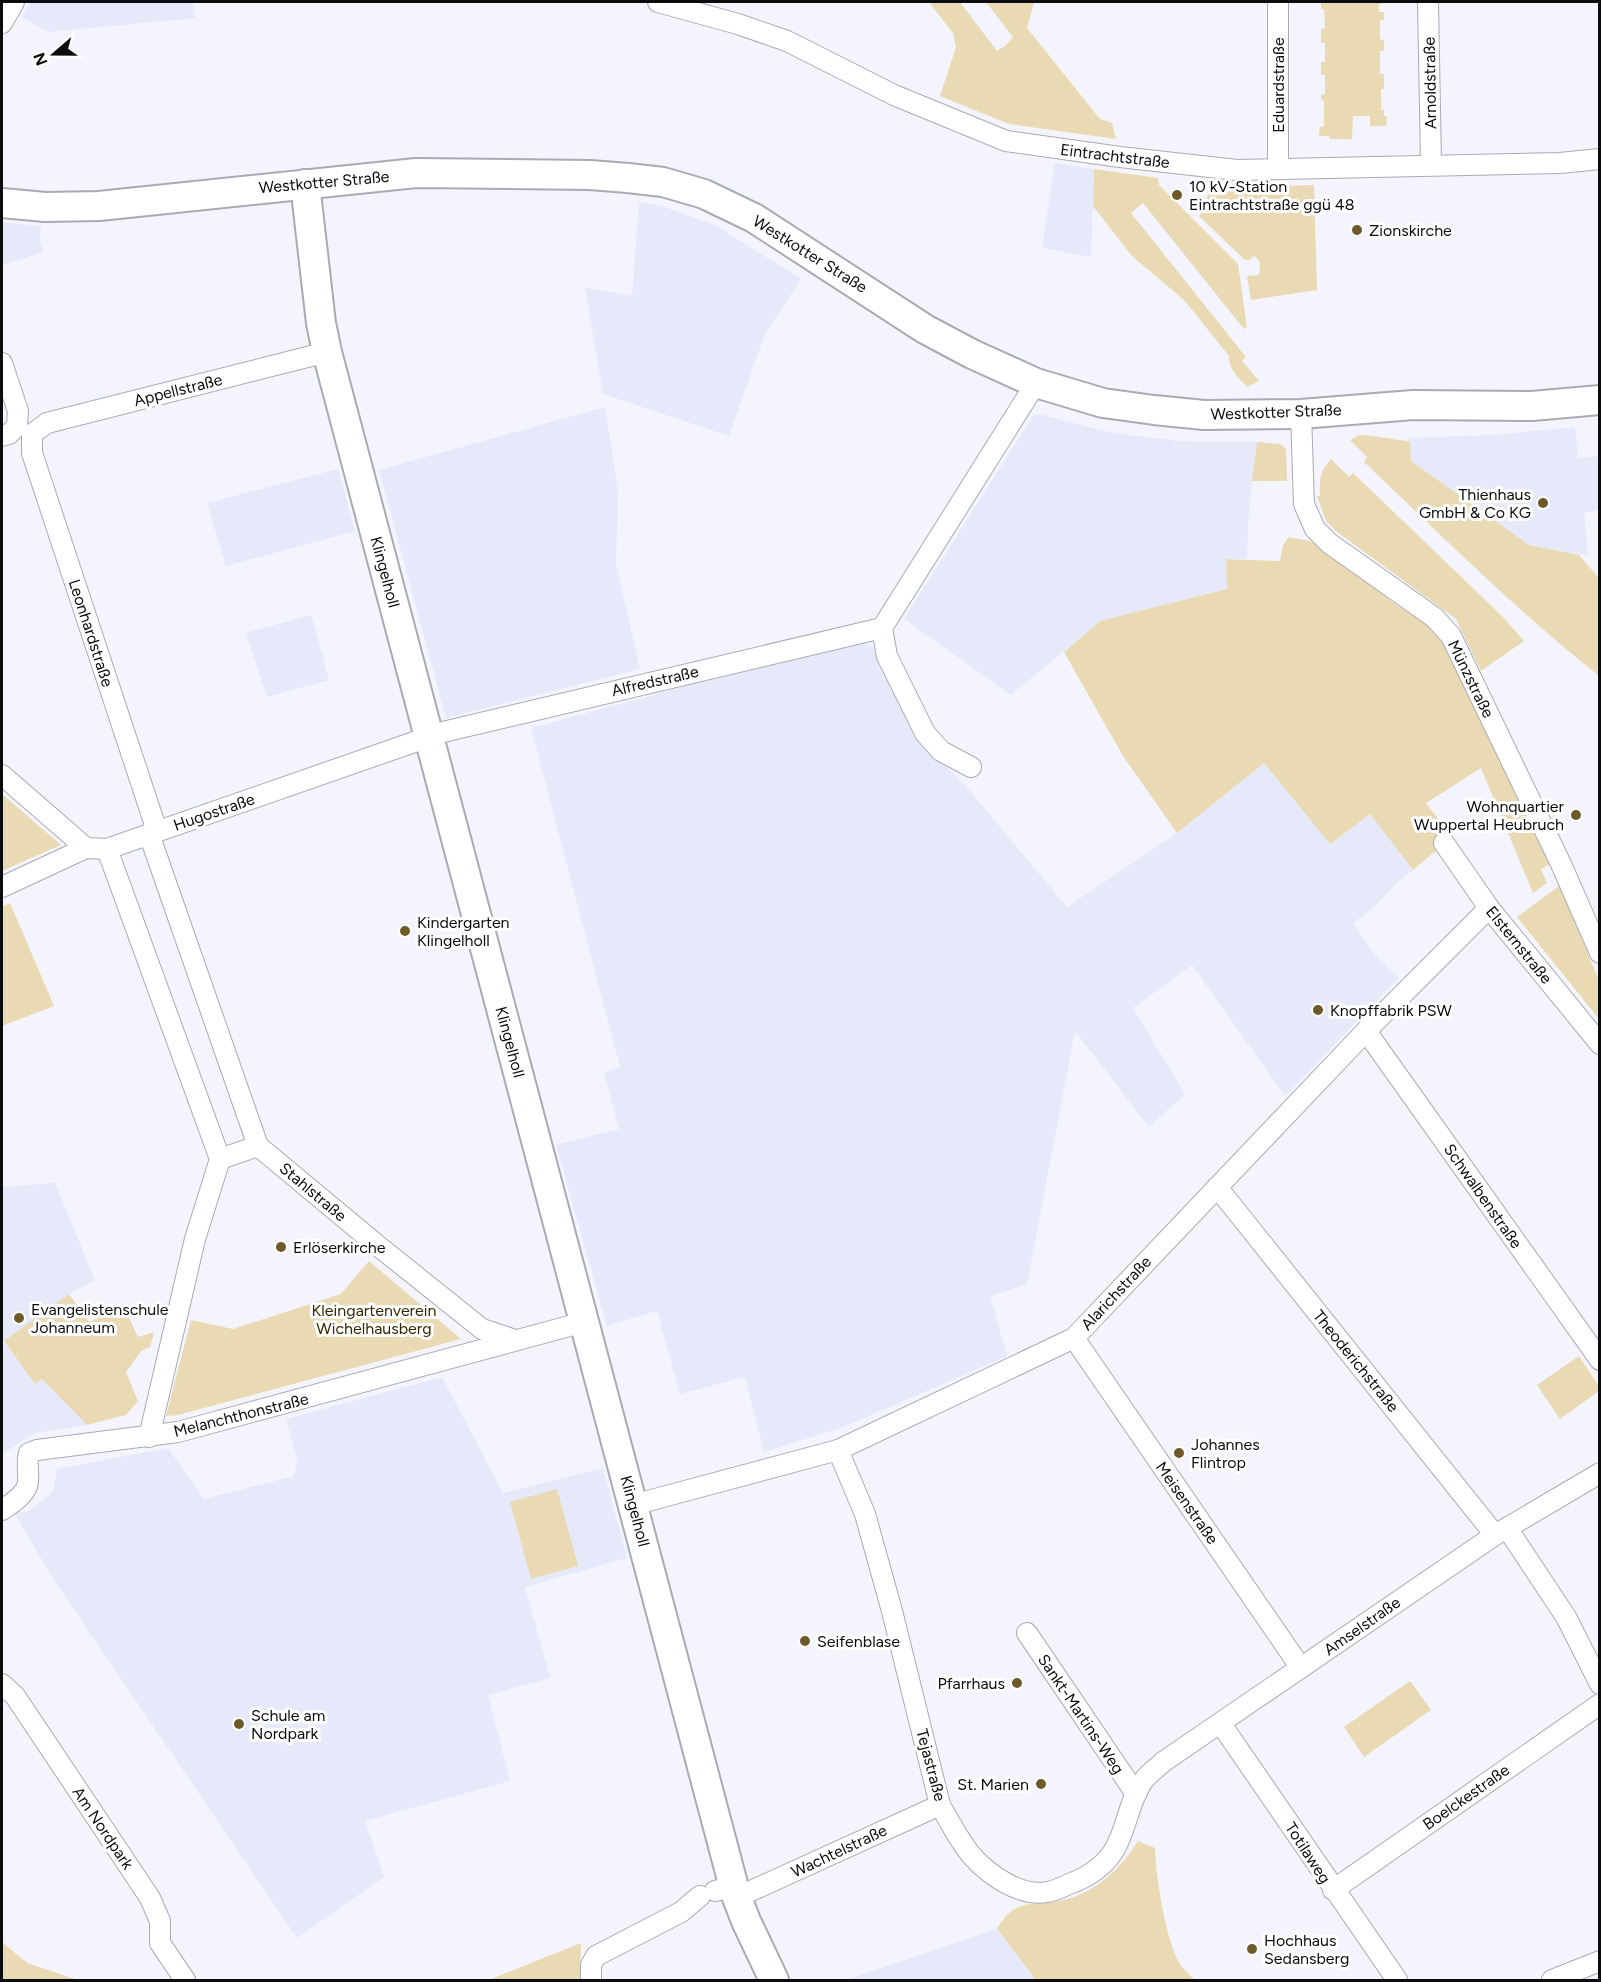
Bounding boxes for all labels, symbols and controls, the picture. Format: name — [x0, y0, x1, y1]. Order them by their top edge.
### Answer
north arrow — [24, 24, 84, 84]
street label: Arnoldstraße — [1420, 36, 1440, 129]
street label: Eduardstraße — [1269, 37, 1288, 133]
text: N — [29, 50, 51, 68]
street label: Eintrachtstraße — [1059, 140, 1171, 172]
street label: Westkotter Straße — [258, 167, 390, 197]
place label: 10 kV-Station Eintrachtstraße ggü 48 — [1189, 177, 1355, 214]
marker: 10 kV-Station Eintrachtstraße ggü 48 — [1170, 188, 1184, 202]
street label: Westkotter Straße — [749, 211, 871, 297]
place label: Zionskirche — [1369, 221, 1452, 240]
marker: Zionskirche — [1350, 223, 1364, 237]
street label: Appellstraße — [132, 370, 224, 410]
street label: Westkotter Straße — [1210, 400, 1342, 424]
place label: Thienhaus GmbH & Co KG — [1419, 485, 1531, 522]
marker: Thienhaus GmbH & Co KG — [1536, 496, 1550, 510]
street label: Klingelholl — [366, 534, 404, 610]
street label: Leonhardstraße — [65, 577, 117, 689]
street label: Münzstraße — [1444, 637, 1498, 721]
street label: Alfredstraße — [610, 662, 701, 700]
street label: Hugostraße — [171, 789, 257, 835]
place label: Wohnquartier Wuppertal Heubruch — [1414, 797, 1565, 834]
marker: Wohnquartier Wuppertal Heubruch — [1569, 808, 1583, 822]
street label: Elsternstraße — [1482, 902, 1556, 988]
place label: Kindergarten Klingelholl — [417, 913, 510, 950]
marker: Kindergarten Klingelholl — [398, 924, 412, 938]
place label: Knopffabrik PSW — [1330, 1001, 1453, 1020]
marker: Knopffabrik PSW — [1311, 1003, 1325, 1017]
street label: Klingelholl — [491, 1004, 529, 1080]
street label: Schwalbenstraße — [1440, 1140, 1526, 1252]
street label: Stahlstraße — [276, 1159, 350, 1226]
place label: Erlöserkirche — [293, 1238, 386, 1257]
marker: Erlöserkirche — [274, 1240, 288, 1254]
street label: Alarichstraße — [1077, 1252, 1155, 1334]
place label: Evangelistenschule Johanneum — [31, 1300, 169, 1337]
park label: Kleingartenverein Wichelhausberg — [312, 1301, 436, 1338]
street label: Theoderichstraße — [1309, 1306, 1403, 1416]
marker: Evangelistenschule Johanneum — [12, 1311, 26, 1325]
street label: Melanchthonstraße — [172, 1389, 311, 1441]
place label: Johannes Flintrop — [1191, 1435, 1260, 1472]
marker: Johannes Flintrop — [1172, 1446, 1186, 1460]
street label: Meisenstraße — [1152, 1458, 1222, 1548]
street label: Klingelholl — [616, 1473, 654, 1549]
street label: Amselstraße — [1320, 1593, 1404, 1659]
place label: Seifenblase — [817, 1632, 900, 1651]
marker: Seifenblase — [798, 1634, 812, 1648]
street label: Sankt-Martins-Weg — [1034, 1651, 1128, 1777]
place label: Pfarrhaus — [937, 1674, 1005, 1693]
marker: Pfarrhaus — [1010, 1676, 1024, 1690]
place label: Schule am Nordpark — [251, 1706, 325, 1743]
marker: Schule am Nordpark — [232, 1717, 246, 1731]
street label: Tejastraße — [912, 1727, 950, 1803]
street label: Boelckestraße — [1419, 1760, 1513, 1834]
place label: St. Marien — [957, 1775, 1029, 1794]
marker: St. Marien — [1034, 1777, 1048, 1791]
street label: Am Nordpark — [68, 1783, 138, 1873]
street label: Totilaweg — [1281, 1819, 1335, 1887]
street label: Wachtelstraße — [788, 1820, 890, 1881]
place label: Hochhaus Sedansberg — [1264, 1931, 1349, 1968]
marker: Hochhaus Sedansberg — [1245, 1942, 1259, 1956]

